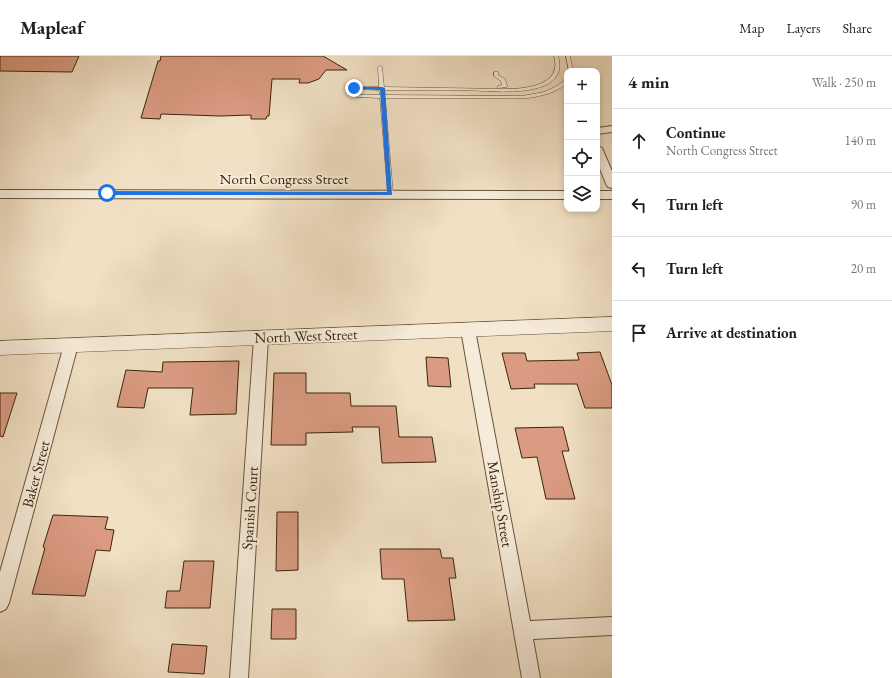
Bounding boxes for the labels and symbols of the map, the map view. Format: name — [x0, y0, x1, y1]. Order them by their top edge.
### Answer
route end — [345, 79, 363, 97]
street label: North Congress Street — [220, 169, 349, 188]
route start — [98, 184, 116, 202]
street label: North West Street — [254, 324, 358, 347]
street label: Baker Street — [17, 438, 54, 509]
street label: Manship Street — [484, 459, 517, 549]
street label: Spanish Court — [237, 465, 262, 550]

